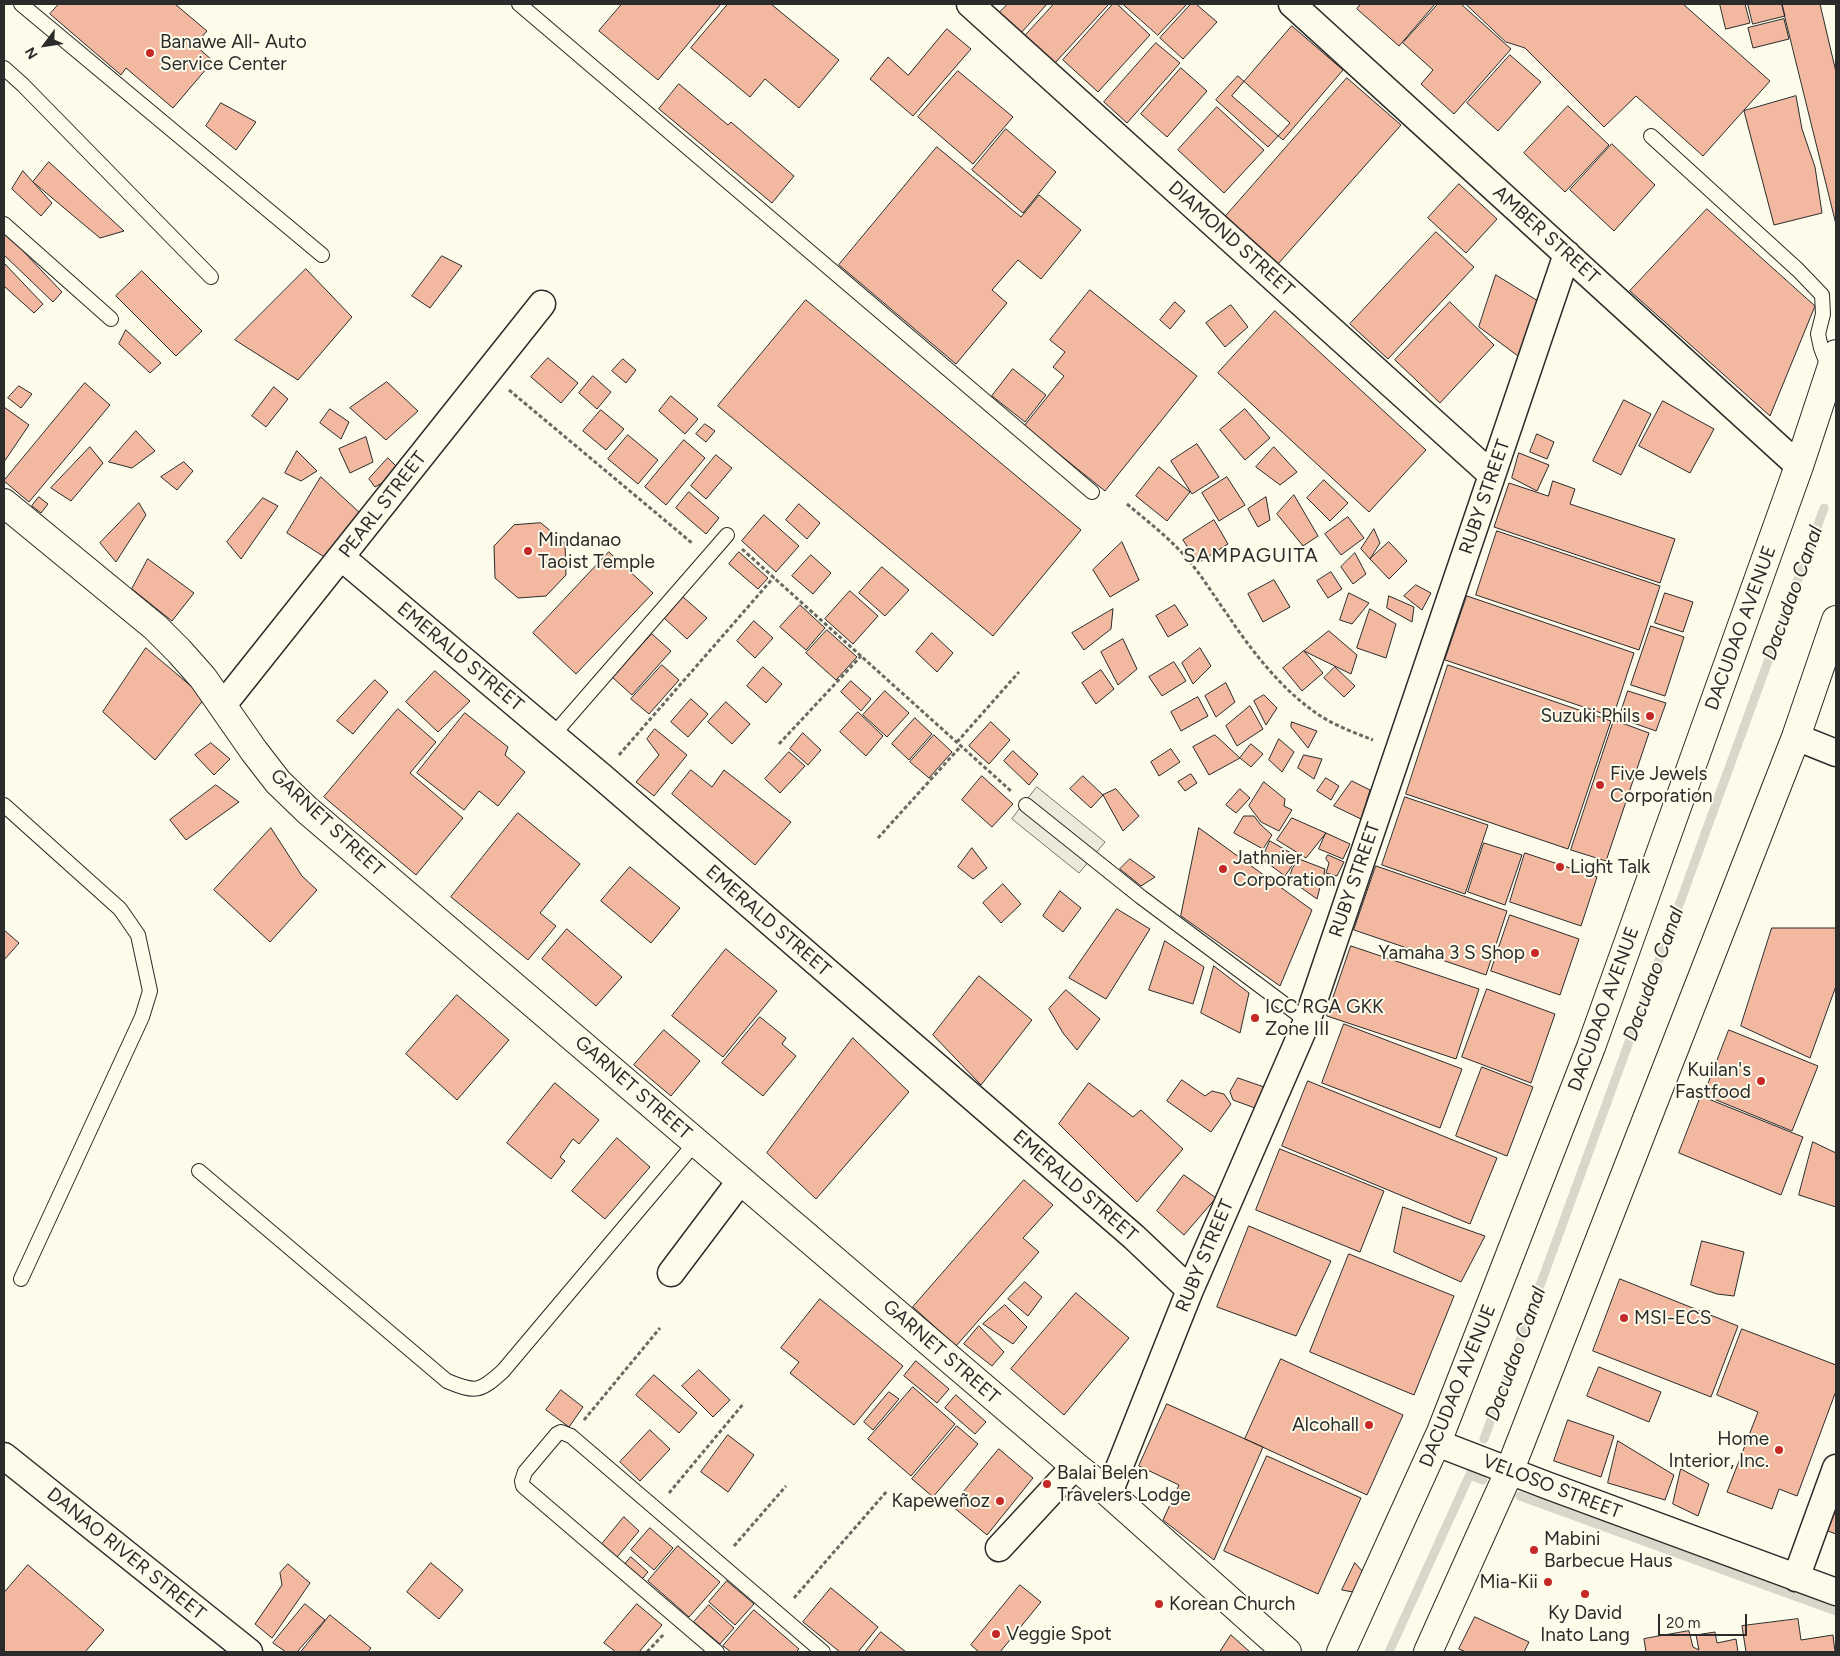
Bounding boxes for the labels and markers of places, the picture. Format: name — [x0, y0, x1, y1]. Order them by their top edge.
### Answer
place label: Banawe All- Auto Service Center — [160, 31, 307, 75]
marker: Banawe All- Auto Service Center — [144, 47, 156, 59]
place label: Mindanao Taoist Temple — [538, 529, 655, 573]
marker: Mindanao Taoist Temple — [522, 545, 534, 557]
place label: Suzuki Phils — [1540, 705, 1640, 727]
marker: Suzuki Phils — [1644, 710, 1656, 722]
place label: Five Jewels Corporation — [1610, 763, 1713, 807]
marker: Five Jewels Corporation — [1594, 779, 1606, 791]
place label: Jathnier Corporation — [1233, 847, 1336, 891]
place label: Light Talk — [1570, 856, 1650, 878]
marker: Light Talk — [1554, 861, 1566, 873]
marker: Jathnier Corporation — [1217, 863, 1229, 875]
place label: Yamaha 3 S Shop — [1378, 942, 1525, 964]
marker: Yamaha 3 S Shop — [1529, 947, 1541, 959]
place label: ICC RGA GKK Zone III — [1265, 996, 1384, 1040]
marker: ICC RGA GKK Zone III — [1249, 1012, 1261, 1024]
place label: Kuilan's Fastfood — [1675, 1059, 1751, 1103]
marker: Kuilan's Fastfood — [1755, 1075, 1767, 1087]
place label: MSI-ECS — [1634, 1307, 1711, 1329]
marker: MSI-ECS — [1618, 1312, 1630, 1324]
place label: Alcohall — [1292, 1414, 1359, 1436]
marker: Alcohall — [1363, 1419, 1375, 1431]
place label: Home Interior, Inc. — [1668, 1428, 1769, 1472]
marker: Home Interior, Inc. — [1773, 1444, 1785, 1456]
place label: Balai Belen Travelers Lodge — [1057, 1462, 1191, 1506]
marker: Balai Belen Travelers Lodge — [1041, 1478, 1053, 1490]
place label: Kapeweñoz — [892, 1490, 990, 1512]
marker: Kapeweñoz — [994, 1495, 1006, 1507]
place label: Mabini Barbecue Haus — [1544, 1528, 1673, 1572]
marker: Mabini Barbecue Haus — [1528, 1544, 1540, 1556]
place label: Mia-Kii — [1479, 1571, 1538, 1593]
marker: Mia-Kii — [1542, 1576, 1554, 1588]
marker: Ky David Inato Lang — [1579, 1588, 1591, 1600]
place label: Korean Church — [1169, 1593, 1295, 1615]
marker: Korean Church — [1153, 1598, 1165, 1610]
place label: Ky David Inato Lang — [1540, 1602, 1630, 1646]
place label: Veggie Spot — [1006, 1623, 1112, 1645]
marker: Veggie Spot — [990, 1628, 1002, 1640]

